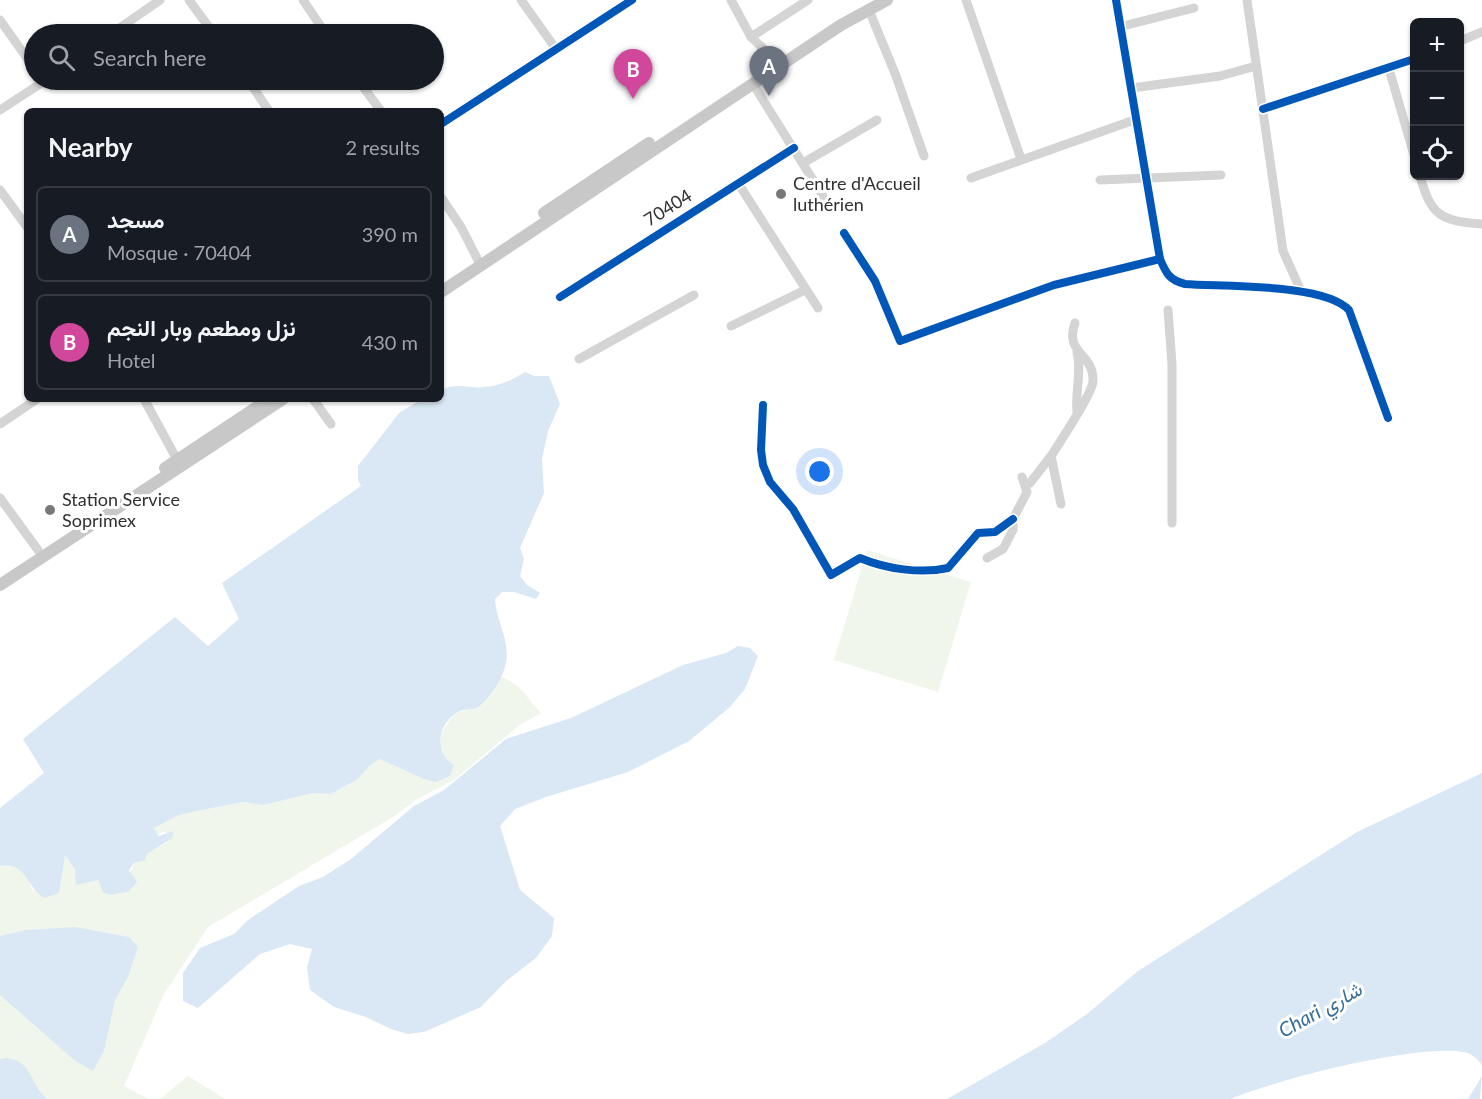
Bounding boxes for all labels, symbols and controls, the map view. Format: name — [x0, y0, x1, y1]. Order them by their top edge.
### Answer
map controls — [1410, 18, 1464, 180]
button: + — [1410, 18, 1464, 72]
search box — [24, 24, 444, 90]
icon: search — [45, 41, 78, 74]
text: Search here — [93, 44, 206, 71]
pin: A — [750, 46, 788, 96]
pin: B — [614, 50, 652, 99]
button: − — [1410, 72, 1464, 126]
button: locate — [1410, 126, 1464, 180]
text: Nearby — [48, 131, 133, 163]
text: 2 results — [345, 135, 420, 159]
place label: Centre d'Accueil luthérien — [793, 172, 921, 215]
street label: 70404 — [640, 184, 695, 230]
marker: Centre d'Accueil luthérien — [774, 187, 788, 201]
text: مسجد — [107, 206, 164, 233]
text: A — [63, 222, 76, 246]
text: 390 m — [362, 222, 418, 246]
text: Mosque · 70404 — [107, 240, 252, 264]
text: نزل ومطعم وبار النجم — [107, 314, 296, 341]
text: B — [63, 330, 76, 354]
text: 430 m — [362, 330, 418, 354]
text: Hotel — [107, 348, 156, 372]
your location — [805, 457, 834, 486]
place label: Station Service Soprimex — [62, 488, 180, 531]
marker: Station Service Soprimex — [43, 503, 57, 517]
water label: Chari شاري — [1274, 976, 1369, 1046]

